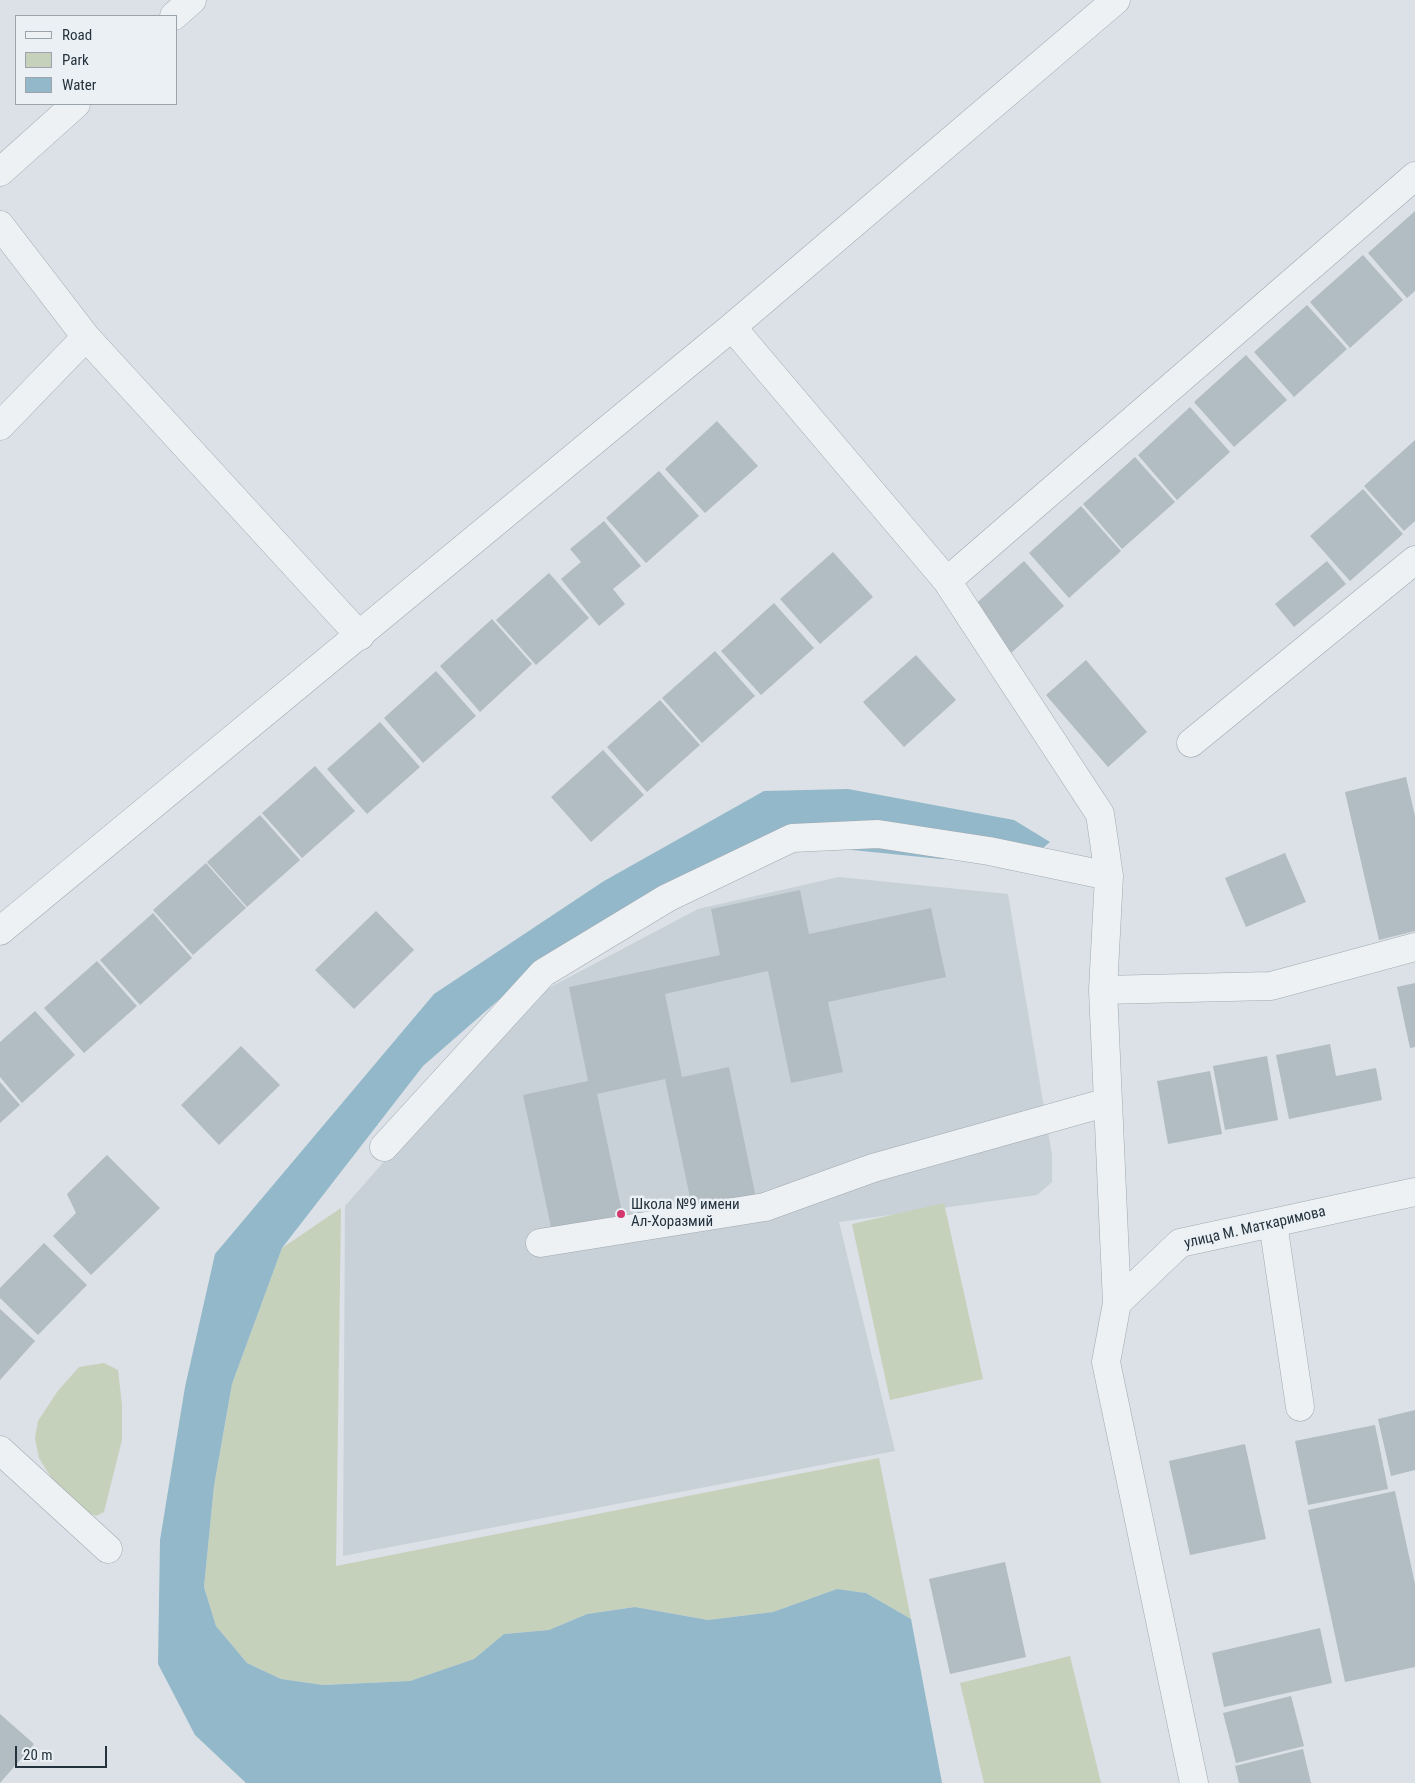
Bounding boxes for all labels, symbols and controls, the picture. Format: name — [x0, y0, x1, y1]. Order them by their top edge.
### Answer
legend — [15, 15, 178, 105]
text: Road — [62, 26, 92, 44]
text: Park — [62, 51, 89, 69]
text: Water — [62, 76, 96, 94]
place label: Школа №9 имени Ал-Хоразмий — [631, 1196, 740, 1231]
street label: улица М. Маткаримова — [1183, 1203, 1327, 1253]
marker: Школа №9 имени Ал-Хоразмий — [615, 1208, 627, 1220]
scale bar — [18, 1736, 110, 1768]
text: 20 m — [23, 1746, 53, 1764]

